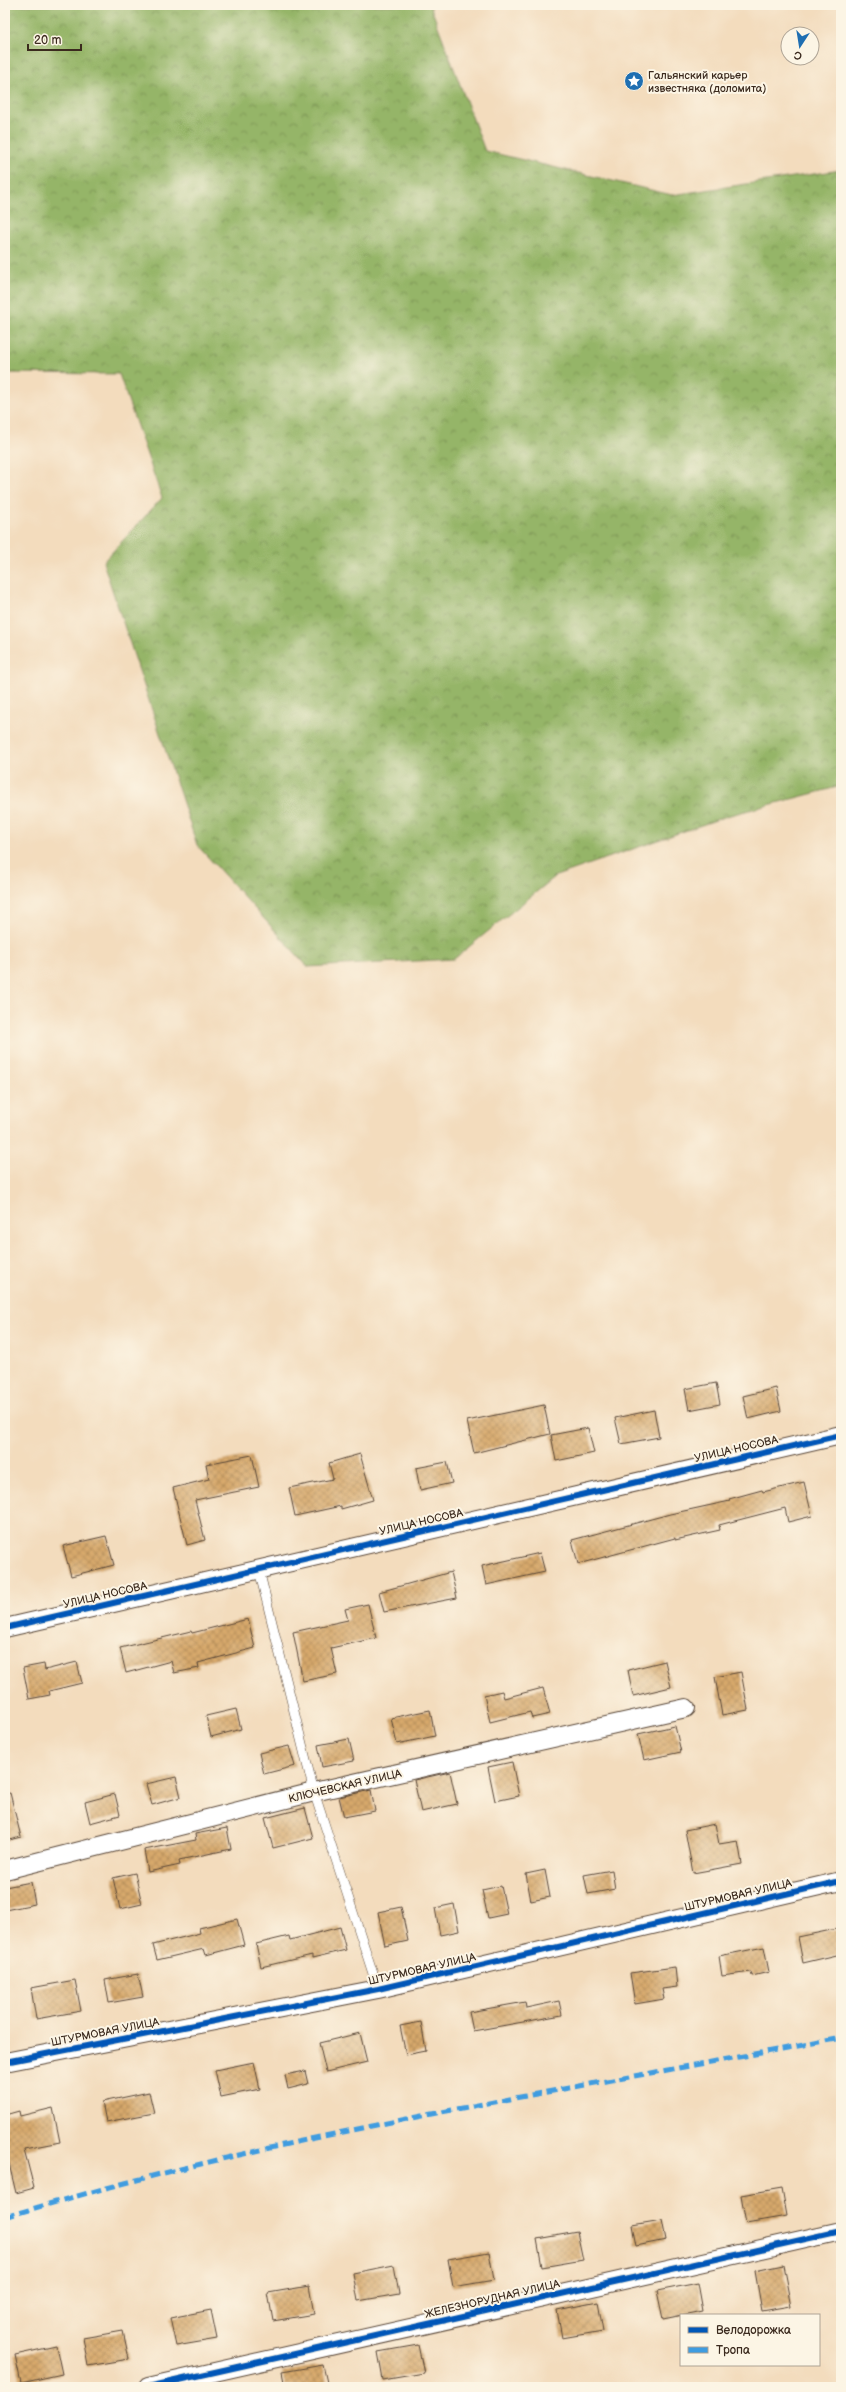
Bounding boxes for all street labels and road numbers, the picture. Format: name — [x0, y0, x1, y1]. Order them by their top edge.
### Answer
street label: УЛИЦА НОСОВА — [693, 1433, 779, 1465]
street label: УЛИЦА НОСОВА — [378, 1506, 464, 1538]
street label: УЛИЦА НОСОВА — [62, 1579, 148, 1611]
street label: КЛЮЧЕВСКАЯ УЛИЦА — [287, 1767, 403, 1805]
street label: ШТУРМОВАЯ УЛИЦА — [683, 1876, 793, 1914]
street label: ШТУРМОВАЯ УЛИЦА — [367, 1950, 477, 1988]
street label: ШТУРМОВАЯ УЛИЦА — [50, 2015, 161, 2049]
street label: ЖЕЛЕЗНОРУДНАЯ УЛИЦА — [423, 2277, 561, 2321]

